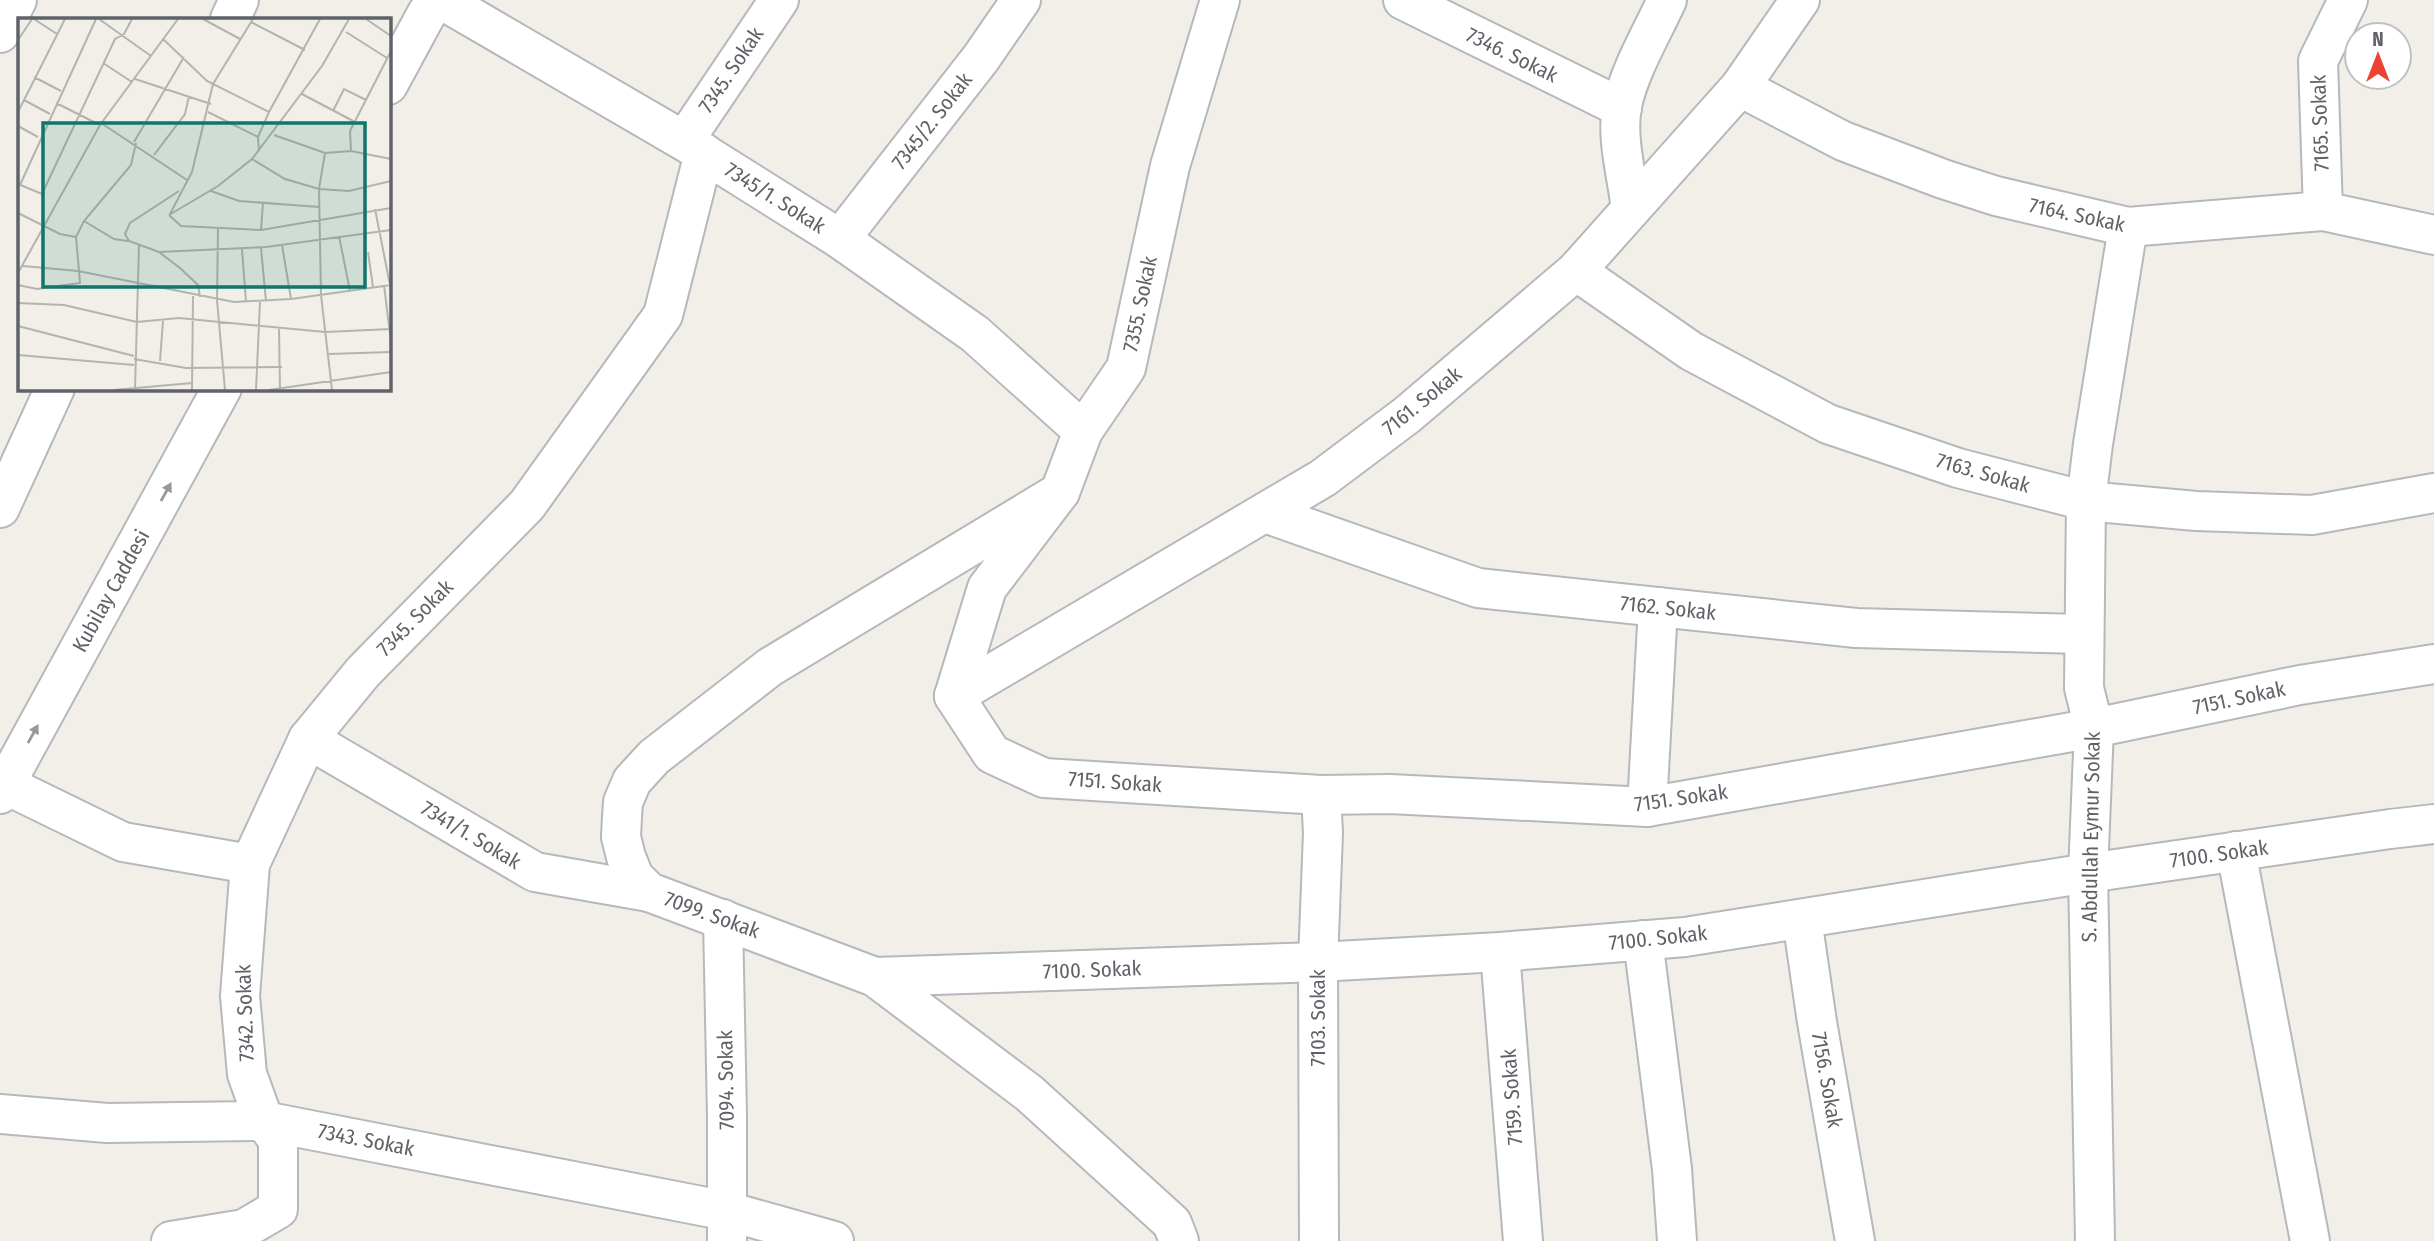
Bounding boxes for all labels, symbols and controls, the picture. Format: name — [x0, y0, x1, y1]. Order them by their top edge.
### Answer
inset map — [18, 18, 390, 390]
north arrow — [2343, 21, 2413, 91]
street label: 7345. Sokak — [693, 22, 769, 118]
street label: 7346. Sokak — [1462, 22, 1562, 88]
text: N — [2372, 28, 2384, 51]
street label: 7345/2. Sokak — [886, 67, 978, 175]
street label: 7165. Sokak — [2305, 74, 2335, 172]
street label: 7345/1. Sokak — [720, 157, 830, 239]
street label: 7164. Sokak — [2027, 192, 2128, 238]
street label: 7355. Sokak — [1117, 253, 1163, 354]
street label: 7161. Sokak — [1377, 361, 1467, 441]
street label: 7163. Sokak — [1933, 447, 2033, 499]
one-way arrow — [160, 482, 172, 501]
street label: Kubilay Caddesi — [67, 525, 155, 657]
street label: 7345. Sokak — [371, 574, 459, 662]
street label: 7162. Sokak — [1619, 590, 1717, 626]
street label: 7151. Sokak — [2191, 676, 2288, 720]
one-way arrow — [27, 724, 39, 744]
street label: S. Abdullah Eymur Sokak — [2076, 731, 2106, 943]
street label: 7151. Sokak — [1067, 766, 1163, 798]
street label: 7151. Sokak — [1633, 779, 1729, 817]
street label: 7341/1. Sokak — [416, 795, 526, 875]
street label: 7100. Sokak — [2168, 834, 2270, 874]
street label: 7099. Sokak — [661, 886, 764, 944]
street label: 7100. Sokak — [1608, 920, 1709, 956]
street label: 7100. Sokak — [1042, 955, 1142, 985]
street label: 7342. Sokak — [230, 964, 260, 1062]
street label: 7103. Sokak — [1305, 969, 1331, 1067]
street label: 7094. Sokak — [712, 1030, 740, 1130]
street label: 7156. Sokak — [1806, 1030, 1848, 1130]
street label: 7159. Sokak — [1496, 1048, 1528, 1146]
street label: 7343. Sokak — [316, 1118, 417, 1162]

